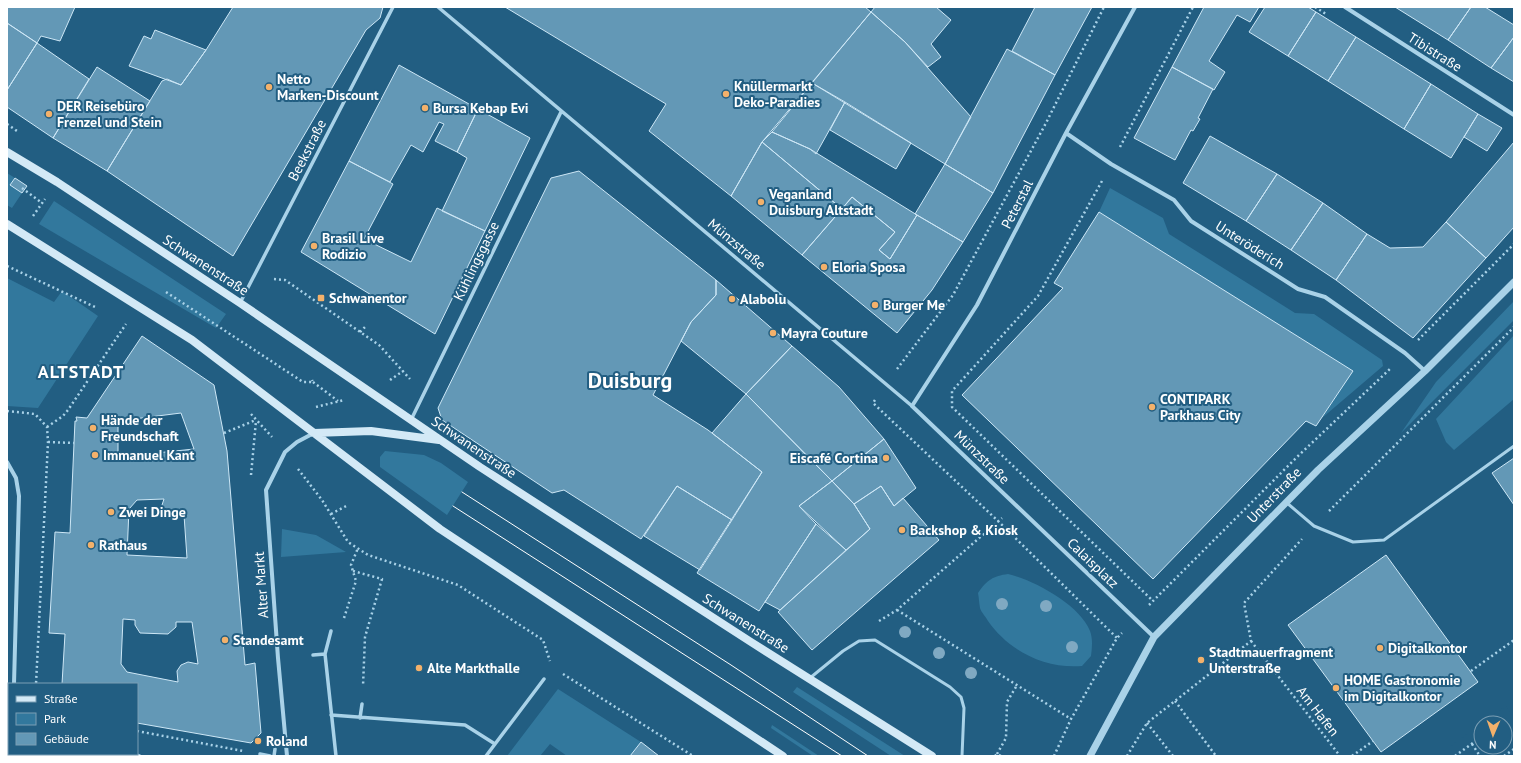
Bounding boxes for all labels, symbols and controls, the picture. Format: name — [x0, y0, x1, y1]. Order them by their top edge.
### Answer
street label: Tibistraße — [1405, 28, 1465, 76]
place label: Netto Marken-Discount — [277, 70, 379, 104]
place label: Knüllermarkt Deko-Paradies — [734, 77, 820, 111]
marker: Netto Marken-Discount — [264, 82, 274, 92]
marker: Knüllermarkt Deko-Paradies — [721, 89, 731, 99]
place label: DER Reisebüro Frenzel und Stein — [57, 97, 162, 131]
place label: Bursa Kebap Evi — [433, 99, 529, 117]
marker: Bursa Kebap Evi — [420, 103, 430, 113]
marker: DER Reisebüro Frenzel und Stein — [44, 109, 54, 119]
street label: Beekstraße — [284, 116, 330, 184]
street label: Peterstal — [997, 176, 1037, 232]
place label: Veganland Duisburg Altstadt — [768, 185, 873, 219]
marker: Veganland Duisburg Altstadt — [756, 197, 766, 207]
street label: Münzstraße — [704, 215, 770, 273]
street label: Unteröderich — [1212, 217, 1288, 273]
street label: Kühlingsgasse — [449, 218, 503, 304]
place label: Brasil Live Rodizio — [322, 229, 384, 263]
street label: Schwanenstraße — [160, 231, 252, 299]
marker: Brasil Live Rodizio — [309, 241, 319, 251]
place label: Eloria Sposa — [832, 258, 906, 276]
marker: Eloria Sposa — [819, 262, 829, 272]
place label: Schwanentor — [329, 289, 407, 307]
place label: Alabolu — [740, 290, 786, 308]
marker: Schwanentor — [316, 293, 326, 303]
marker: Alabolu — [727, 294, 737, 304]
place label: Burger Me — [883, 296, 945, 314]
marker: Burger Me — [870, 300, 880, 310]
place label: Mayra Couture — [781, 324, 868, 342]
marker: Mayra Couture — [768, 328, 778, 338]
district label: ALTSTADT — [38, 360, 124, 383]
district label: Duisburg — [588, 366, 672, 394]
place label: CONTIPARK Parkhaus City — [1160, 390, 1241, 424]
marker: CONTIPARK Parkhaus City — [1147, 402, 1157, 412]
place label: Hände der Freundschaft — [101, 411, 179, 445]
street label: Schwanenstraße — [428, 412, 520, 482]
marker: Hände der Freundschaft — [88, 423, 98, 433]
street label: Münzstraße — [950, 426, 1014, 488]
place label: Immanuel Kant — [103, 446, 194, 464]
place label: Eiscafé Cortina — [790, 449, 878, 467]
marker: Immanuel Kant — [90, 450, 100, 460]
marker: Eiscafé Cortina — [881, 453, 891, 463]
street label: Unterstraße — [1243, 463, 1305, 527]
place label: Zwei Dinge — [119, 503, 186, 521]
marker: Zwei Dinge — [106, 507, 116, 517]
place label: Backshop & Kiosk — [910, 521, 1018, 539]
marker: Backshop & Kiosk — [897, 525, 907, 535]
street label: Calaisplatz — [1063, 534, 1123, 592]
place label: Rathaus — [99, 536, 147, 554]
marker: Rathaus — [86, 540, 96, 550]
street label: Alter Markt — [250, 551, 272, 619]
street label: Schwanenstraße — [699, 589, 793, 657]
place label: Standesamt — [233, 631, 304, 649]
marker: Standesamt — [220, 635, 230, 645]
place label: Digitalkontor — [1388, 639, 1467, 657]
place label: Stadtmauerfragment Unterstraße — [1209, 643, 1333, 677]
marker: Digitalkontor — [1375, 643, 1385, 653]
marker: Stadtmauerfragment Unterstraße — [1196, 655, 1206, 665]
place label: Alte Markthalle — [427, 659, 520, 677]
marker: Alte Markthalle — [414, 663, 424, 673]
place label: HOME Gastronomie im Digitalkontor — [1344, 671, 1460, 705]
street label: Am Hafen — [1293, 682, 1343, 740]
legend — [8, 683, 138, 755]
marker: HOME Gastronomie im Digitalkontor — [1331, 683, 1341, 693]
text: Straße — [44, 691, 78, 706]
text: Park — [44, 711, 66, 726]
north arrow — [1473, 715, 1513, 755]
text: Gebäude — [44, 731, 89, 746]
place label: Roland — [266, 732, 308, 750]
marker: Roland — [253, 736, 263, 746]
text: N — [1489, 738, 1497, 752]

